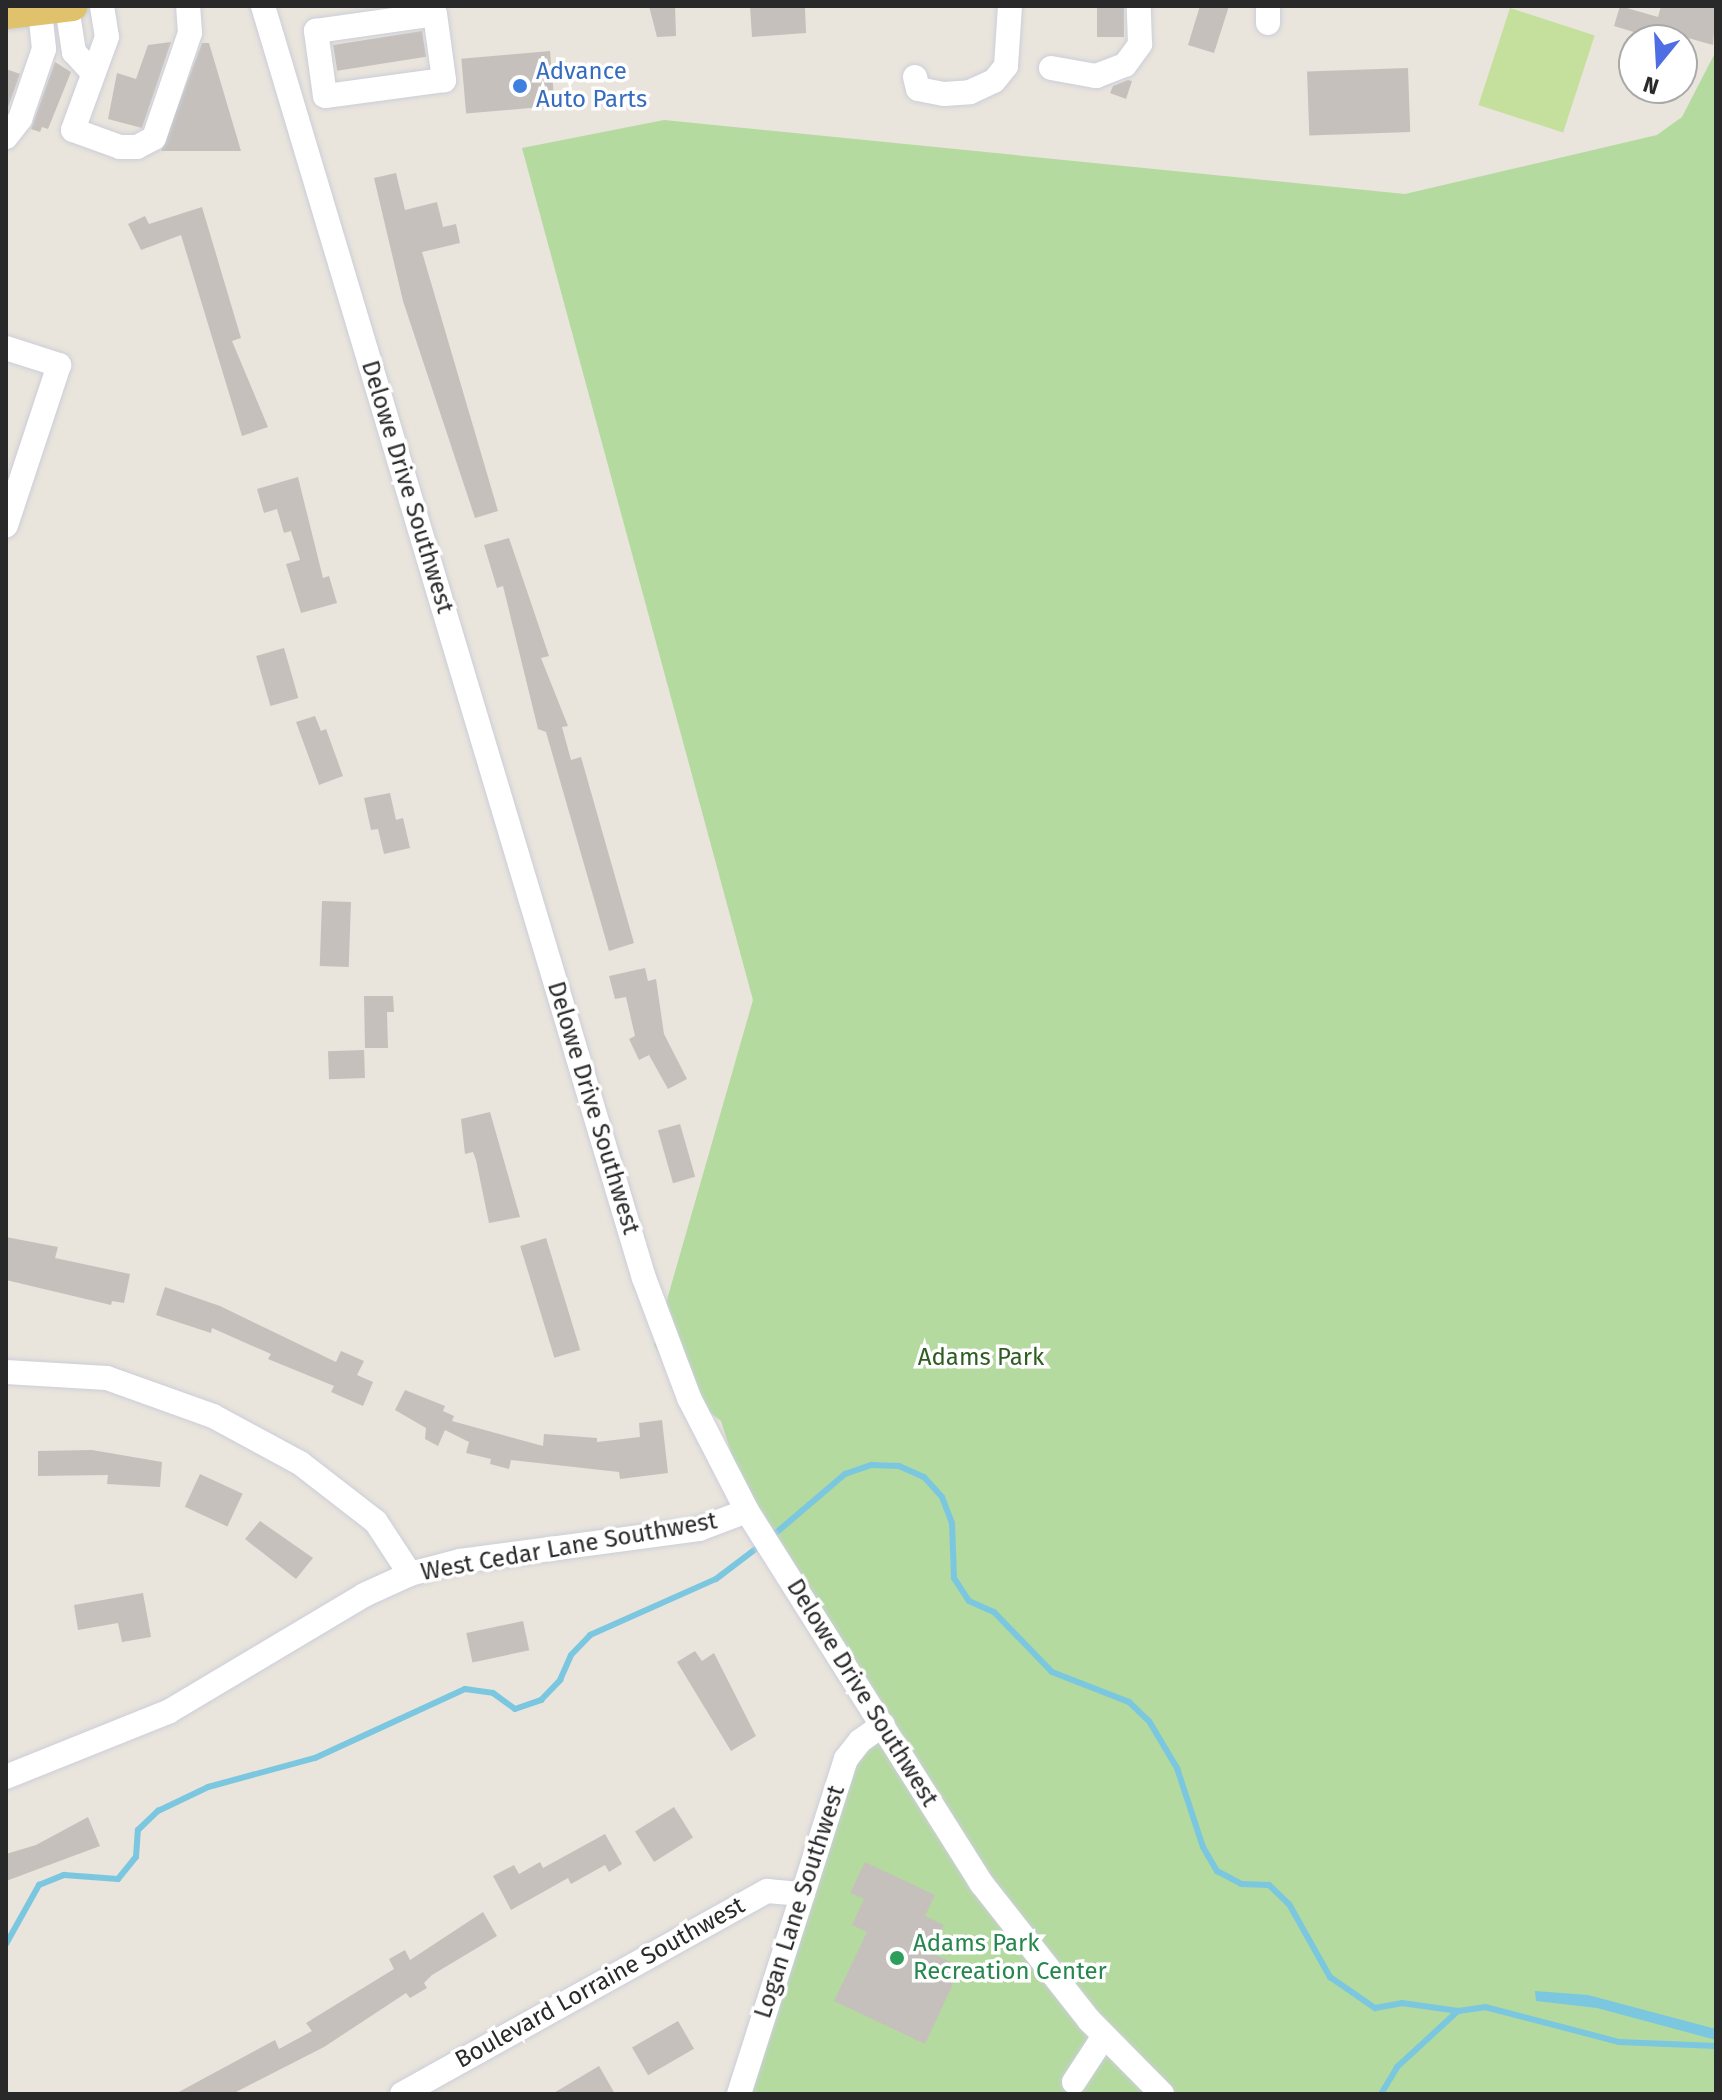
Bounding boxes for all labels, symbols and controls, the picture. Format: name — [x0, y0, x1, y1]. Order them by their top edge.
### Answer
north arrow — [1618, 24, 1698, 104]
place label: Advance Auto Parts — [536, 58, 647, 114]
text: N — [1640, 70, 1662, 100]
marker: Advance Auto Parts — [511, 77, 529, 95]
street label: Delowe Drive Southwest — [355, 357, 459, 617]
street label: Delowe Drive Southwest — [541, 978, 645, 1238]
park label: Adams Park — [918, 1344, 1044, 1372]
street label: West Cedar Lane Southwest — [419, 1507, 719, 1587]
street label: Delowe Drive Southwest — [780, 1574, 944, 1812]
street label: Logan Lane Southwest — [749, 1782, 851, 2022]
street label: Boulevard Lorraine Southwest — [450, 1891, 750, 2075]
place label: Adams Park Recreation Center — [913, 1930, 1107, 1986]
marker: Adams Park Recreation Center — [888, 1949, 906, 1967]

